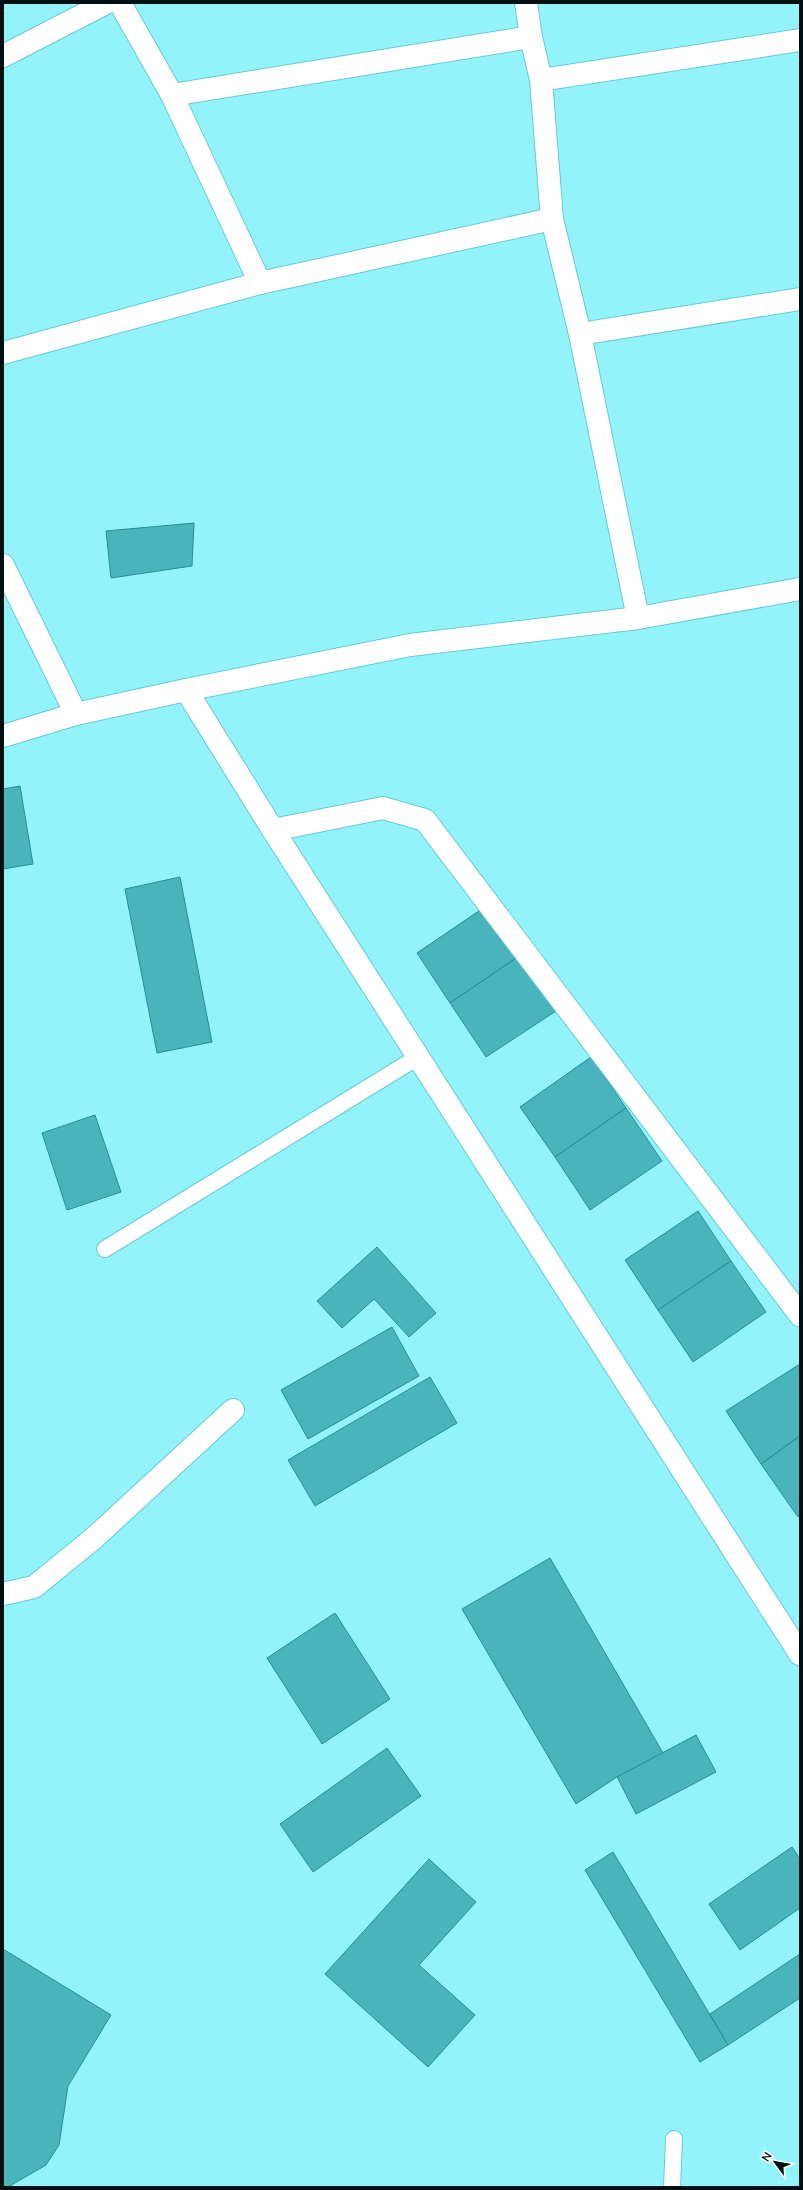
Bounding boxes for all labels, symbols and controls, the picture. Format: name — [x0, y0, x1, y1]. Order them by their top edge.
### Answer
north arrow — [755, 2142, 795, 2182]
text: N — [758, 2149, 774, 2163]

